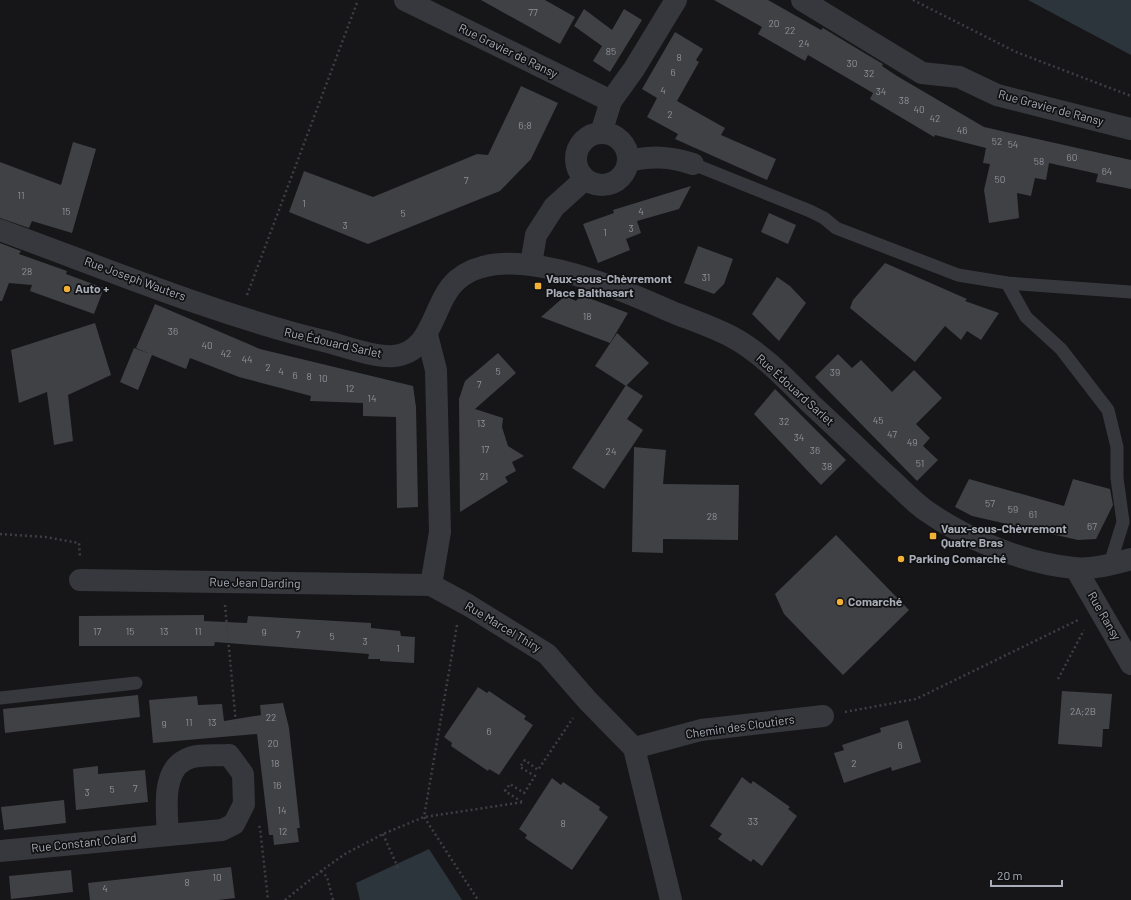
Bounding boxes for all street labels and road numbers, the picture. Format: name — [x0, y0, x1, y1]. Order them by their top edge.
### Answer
street label: Rue Gravier de Ransy — [457, 20, 561, 80]
street label: Rue Gravier de Ransy — [997, 86, 1106, 128]
street label: Rue Joseph Wauters — [83, 253, 188, 303]
street label: Rue Édouard Sarlet — [283, 324, 383, 360]
street label: Rue Édouard Sarlet — [754, 351, 837, 428]
street label: Rue Jean Darding — [209, 574, 301, 590]
street label: Rue Ransy — [1085, 589, 1125, 643]
street label: Rue Marcel Thiry — [463, 598, 544, 655]
street label: Chemin des Cloutiers — [684, 711, 795, 741]
street label: Rue Constant Colard — [30, 830, 137, 855]

